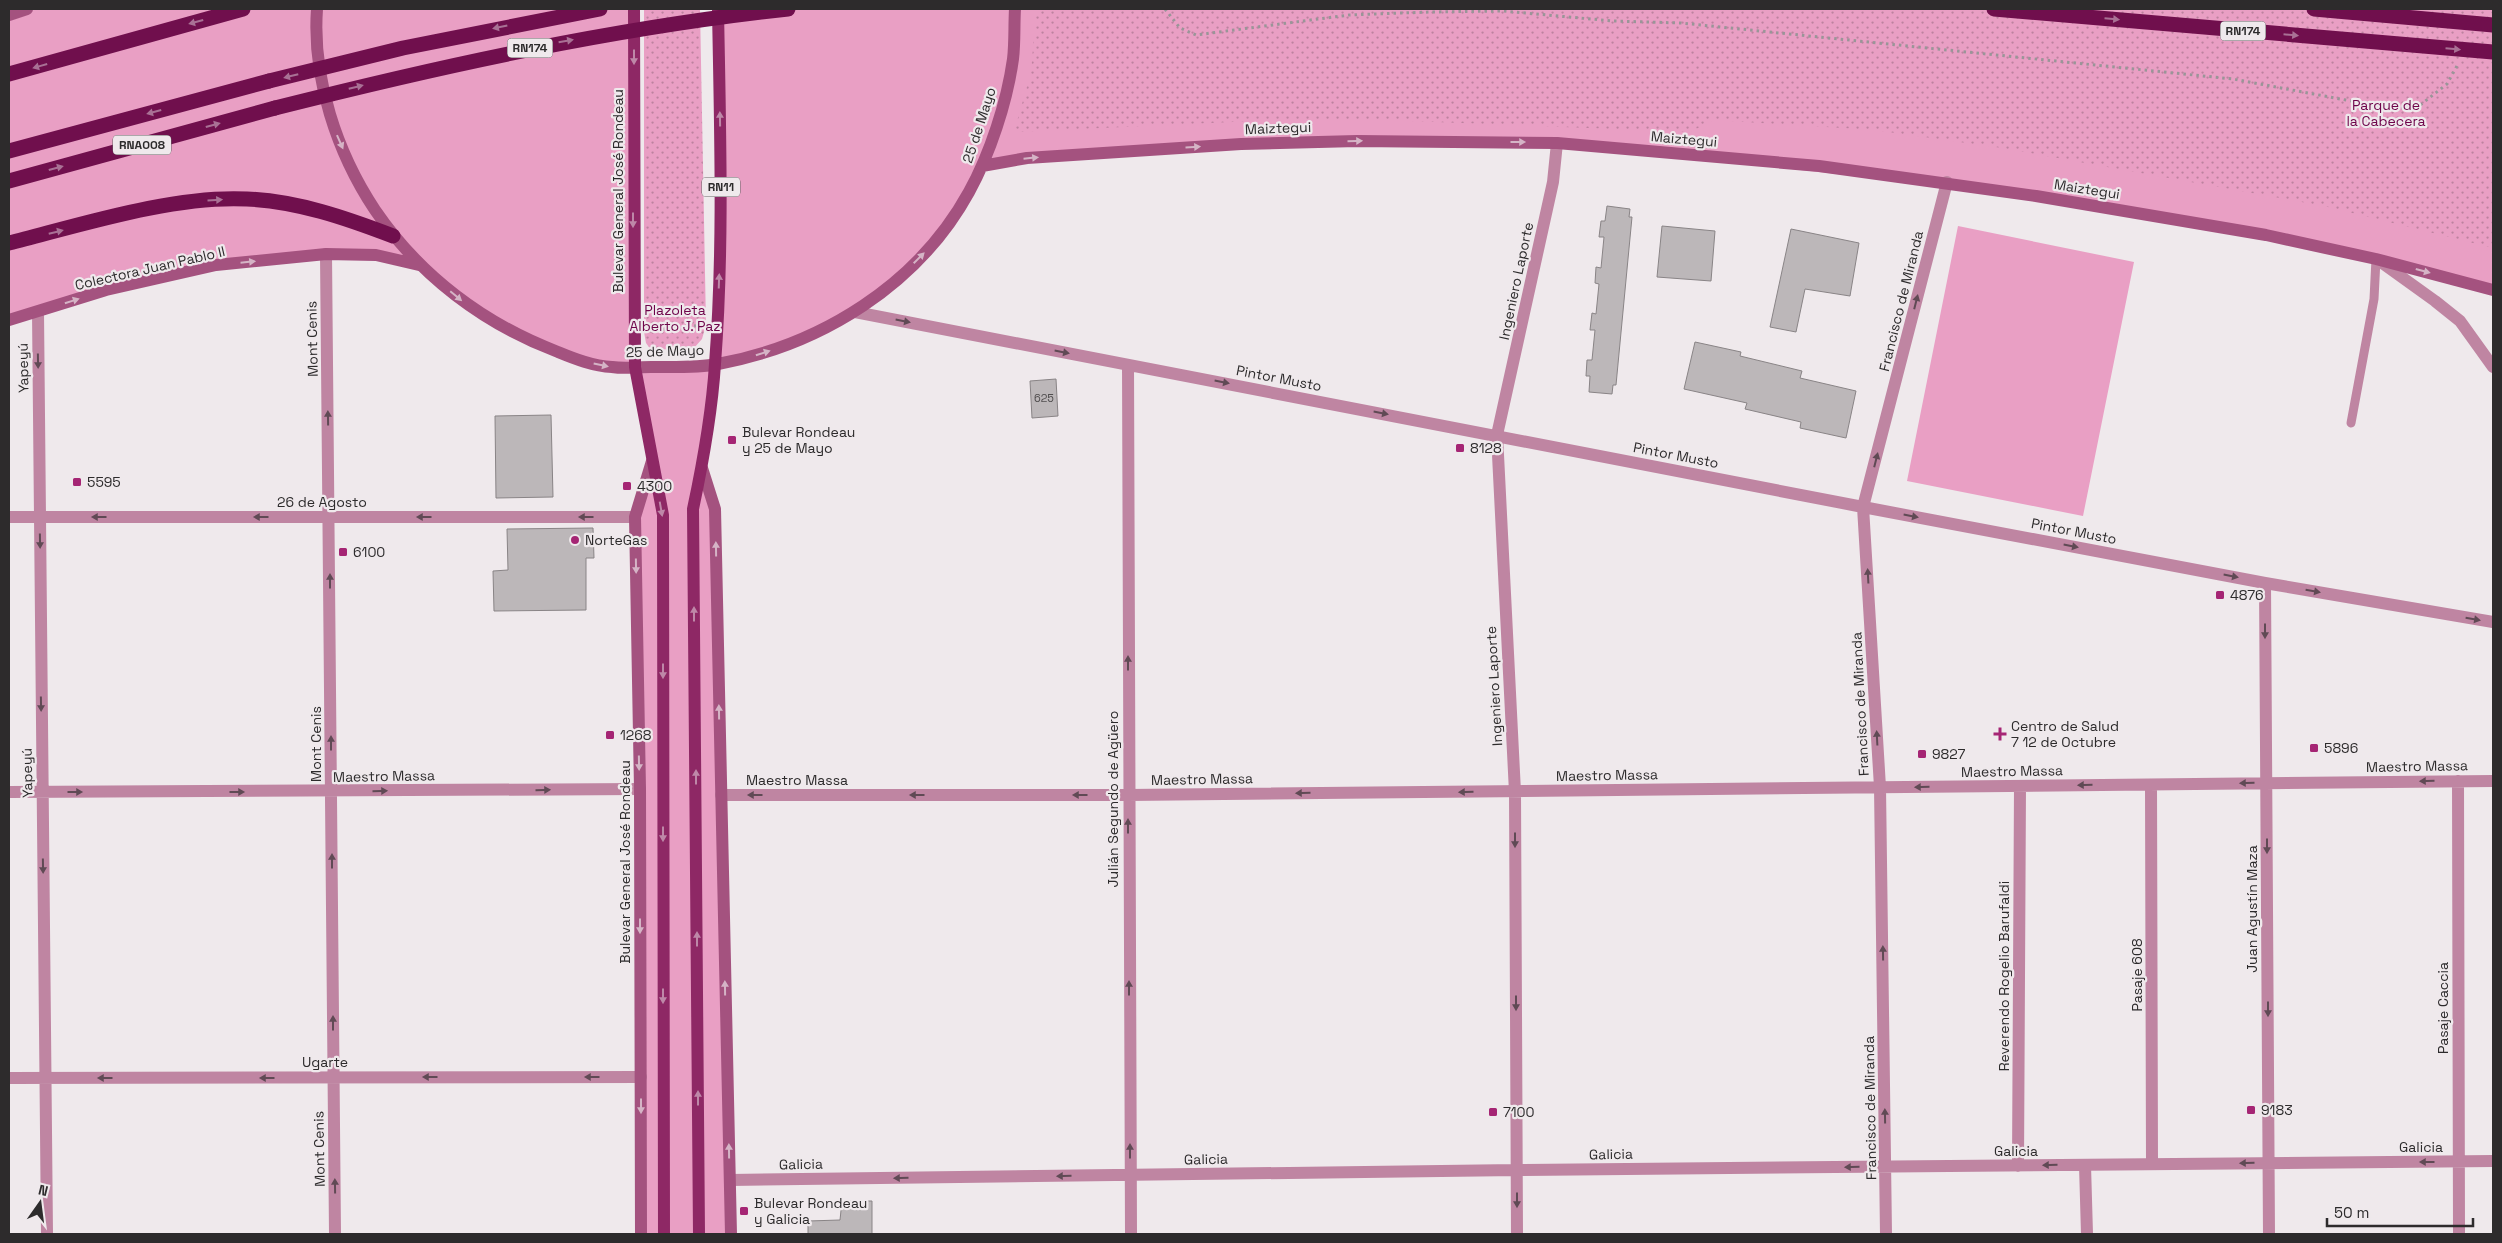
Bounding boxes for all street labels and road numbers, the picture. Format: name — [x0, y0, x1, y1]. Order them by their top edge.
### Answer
road number: RN174 — [2220, 22, 2266, 40]
road number: RN174 — [508, 38, 552, 58]
street label: 25 de Mayo — [958, 85, 1000, 165]
street label: Bulevar General José Rondeau — [609, 89, 627, 293]
street label: Maiztegui — [1245, 118, 1311, 138]
street label: Maiztegui — [1650, 127, 1718, 151]
road number: RNA008 — [113, 136, 171, 154]
street label: Maiztegui — [2053, 175, 2121, 203]
road number: RN11 — [702, 178, 740, 196]
street label: Ingeniero Laporte — [1495, 220, 1537, 342]
street label: Francisco de Miranda — [1875, 229, 1927, 373]
street label: Colectora Juan Pablo II — [73, 242, 227, 294]
street label: Mont Cenis — [302, 301, 322, 377]
street label: 25 de Mayo — [625, 341, 705, 361]
street label: Yapeyú — [14, 343, 32, 393]
street label: Pintor Musto — [1235, 361, 1323, 395]
street label: Pintor Musto — [1632, 438, 1720, 472]
street label: 26 de Agosto — [277, 493, 367, 511]
street label: Pintor Musto — [2030, 514, 2118, 548]
street label: Ingeniero Laporte — [1482, 626, 1506, 746]
street label: Francisco de Miranda — [1847, 632, 1873, 776]
street label: Mont Cenis — [307, 706, 325, 782]
street label: Julián Segundo de Agüero — [1104, 711, 1122, 887]
street label: Yapeyú — [18, 748, 36, 798]
street label: Maestro Massa — [2366, 756, 2468, 776]
street label: Bulevar General José Rondeau — [616, 760, 634, 964]
street label: Maestro Massa — [1961, 761, 2063, 781]
street label: Maestro Massa — [1556, 765, 1658, 785]
street label: Maestro Massa — [333, 766, 435, 786]
street label: Maestro Massa — [1151, 769, 1253, 789]
street label: Maestro Massa — [746, 771, 848, 789]
street label: Juan Agustín Maza — [2243, 845, 2261, 973]
street label: Reverendo Rogelio Barufaldi — [1995, 881, 2013, 1071]
street label: Pasaje 608 — [2128, 938, 2146, 1012]
street label: Pasaje Caccia — [2434, 962, 2452, 1054]
street label: Francisco de Miranda — [1860, 1036, 1880, 1180]
street label: Ugarte — [302, 1053, 348, 1071]
street label: Mont Cenis — [309, 1111, 329, 1187]
street label: Galicia — [2399, 1138, 2443, 1156]
street label: Galicia — [1994, 1142, 2038, 1160]
street label: Galicia — [1589, 1145, 1633, 1163]
street label: Galicia — [1184, 1150, 1228, 1168]
street label: Galicia — [779, 1155, 823, 1173]

